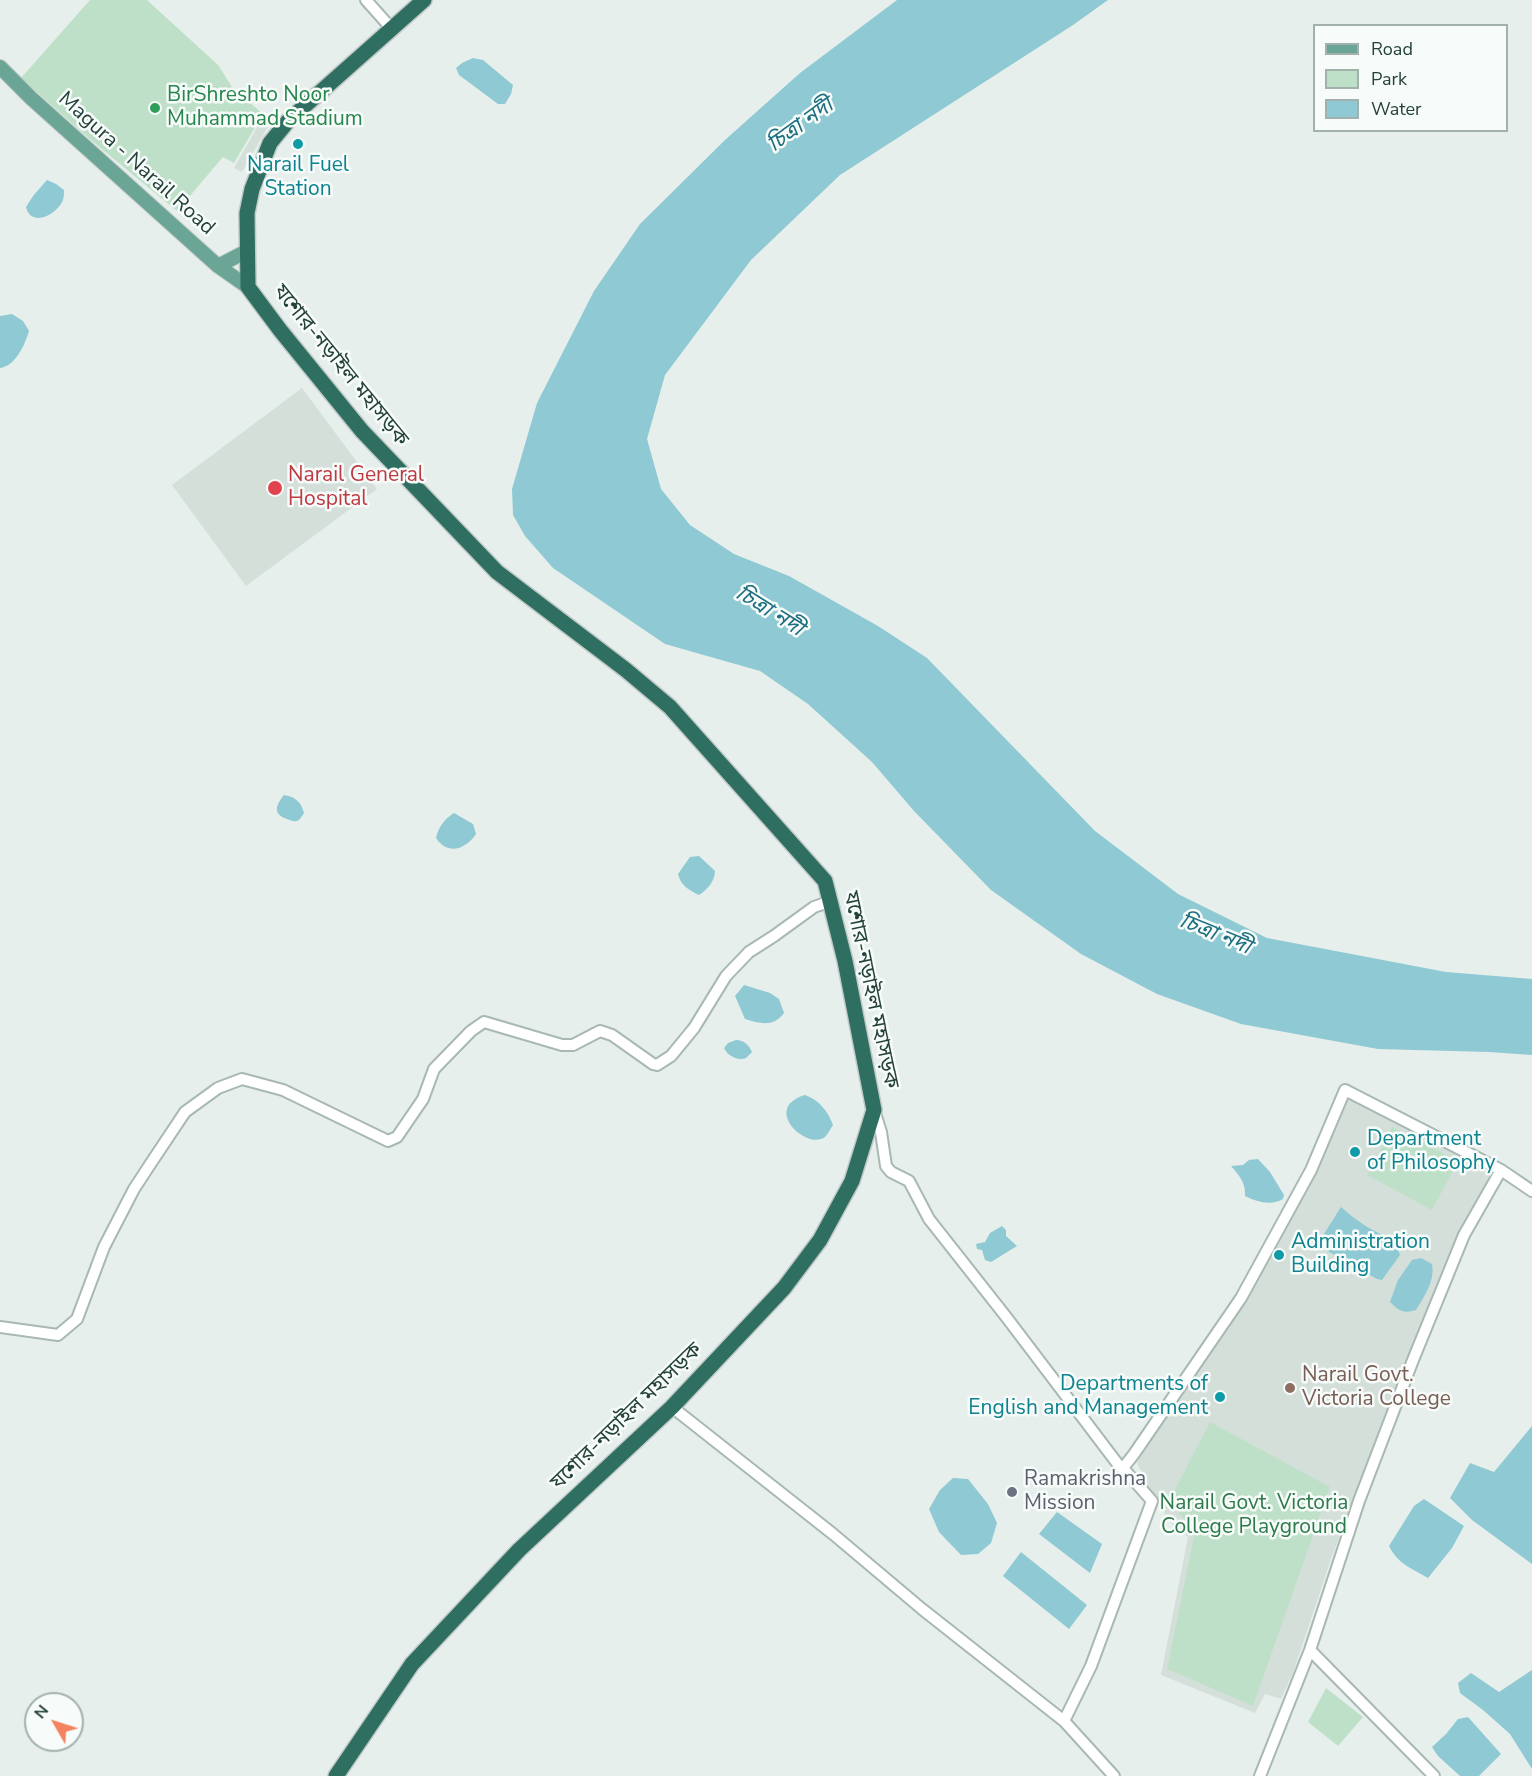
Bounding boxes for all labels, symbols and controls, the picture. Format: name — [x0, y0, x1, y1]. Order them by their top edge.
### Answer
legend — [1313, 24, 1508, 132]
text: Road — [1371, 37, 1413, 61]
text: Park — [1371, 67, 1407, 91]
place label: BirShreshto Noor Muhammad Stadium — [167, 83, 363, 133]
street label: Magura - Narail Road — [53, 87, 219, 241]
water label: চিত্রা নদী — [763, 93, 839, 159]
text: Water — [1371, 97, 1422, 121]
marker: BirShreshto Noor Muhammad Stadium — [148, 101, 162, 115]
marker: Narail Fuel Station — [291, 137, 305, 151]
place label: Narail Fuel Station — [247, 153, 349, 203]
street label: যশোর-নড়াইল মহাসড়ক — [267, 280, 413, 452]
place label: Narail General Hospital — [288, 463, 424, 513]
marker: Narail General Hospital — [266, 479, 284, 497]
water label: চিত্রা নদী — [730, 581, 808, 643]
street label: যশোর-নড়াইল মহাসড়ক — [837, 889, 903, 1091]
water label: চিত্রা নদী — [1175, 909, 1255, 961]
place label: Department of Philosophy — [1367, 1127, 1495, 1177]
marker: Department of Philosophy — [1348, 1145, 1362, 1159]
place label: Administration Building — [1291, 1230, 1430, 1280]
marker: Administration Building — [1272, 1248, 1286, 1262]
street label: যশোর-নড়াইল মহাসড়ক — [546, 1338, 708, 1496]
place label: Narail Govt. Victoria College — [1302, 1363, 1451, 1413]
place label: Departments of English and Management — [968, 1372, 1208, 1422]
marker: Narail Govt. Victoria College — [1283, 1381, 1297, 1395]
marker: Departments of English and Management — [1213, 1390, 1227, 1404]
place label: Ramakrishna Mission — [1024, 1467, 1146, 1517]
marker: Ramakrishna Mission — [1005, 1485, 1019, 1499]
park label: Narail Govt. Victoria College Playground — [1160, 1491, 1348, 1541]
north arrow — [24, 1692, 84, 1752]
text: N — [29, 1700, 54, 1724]

